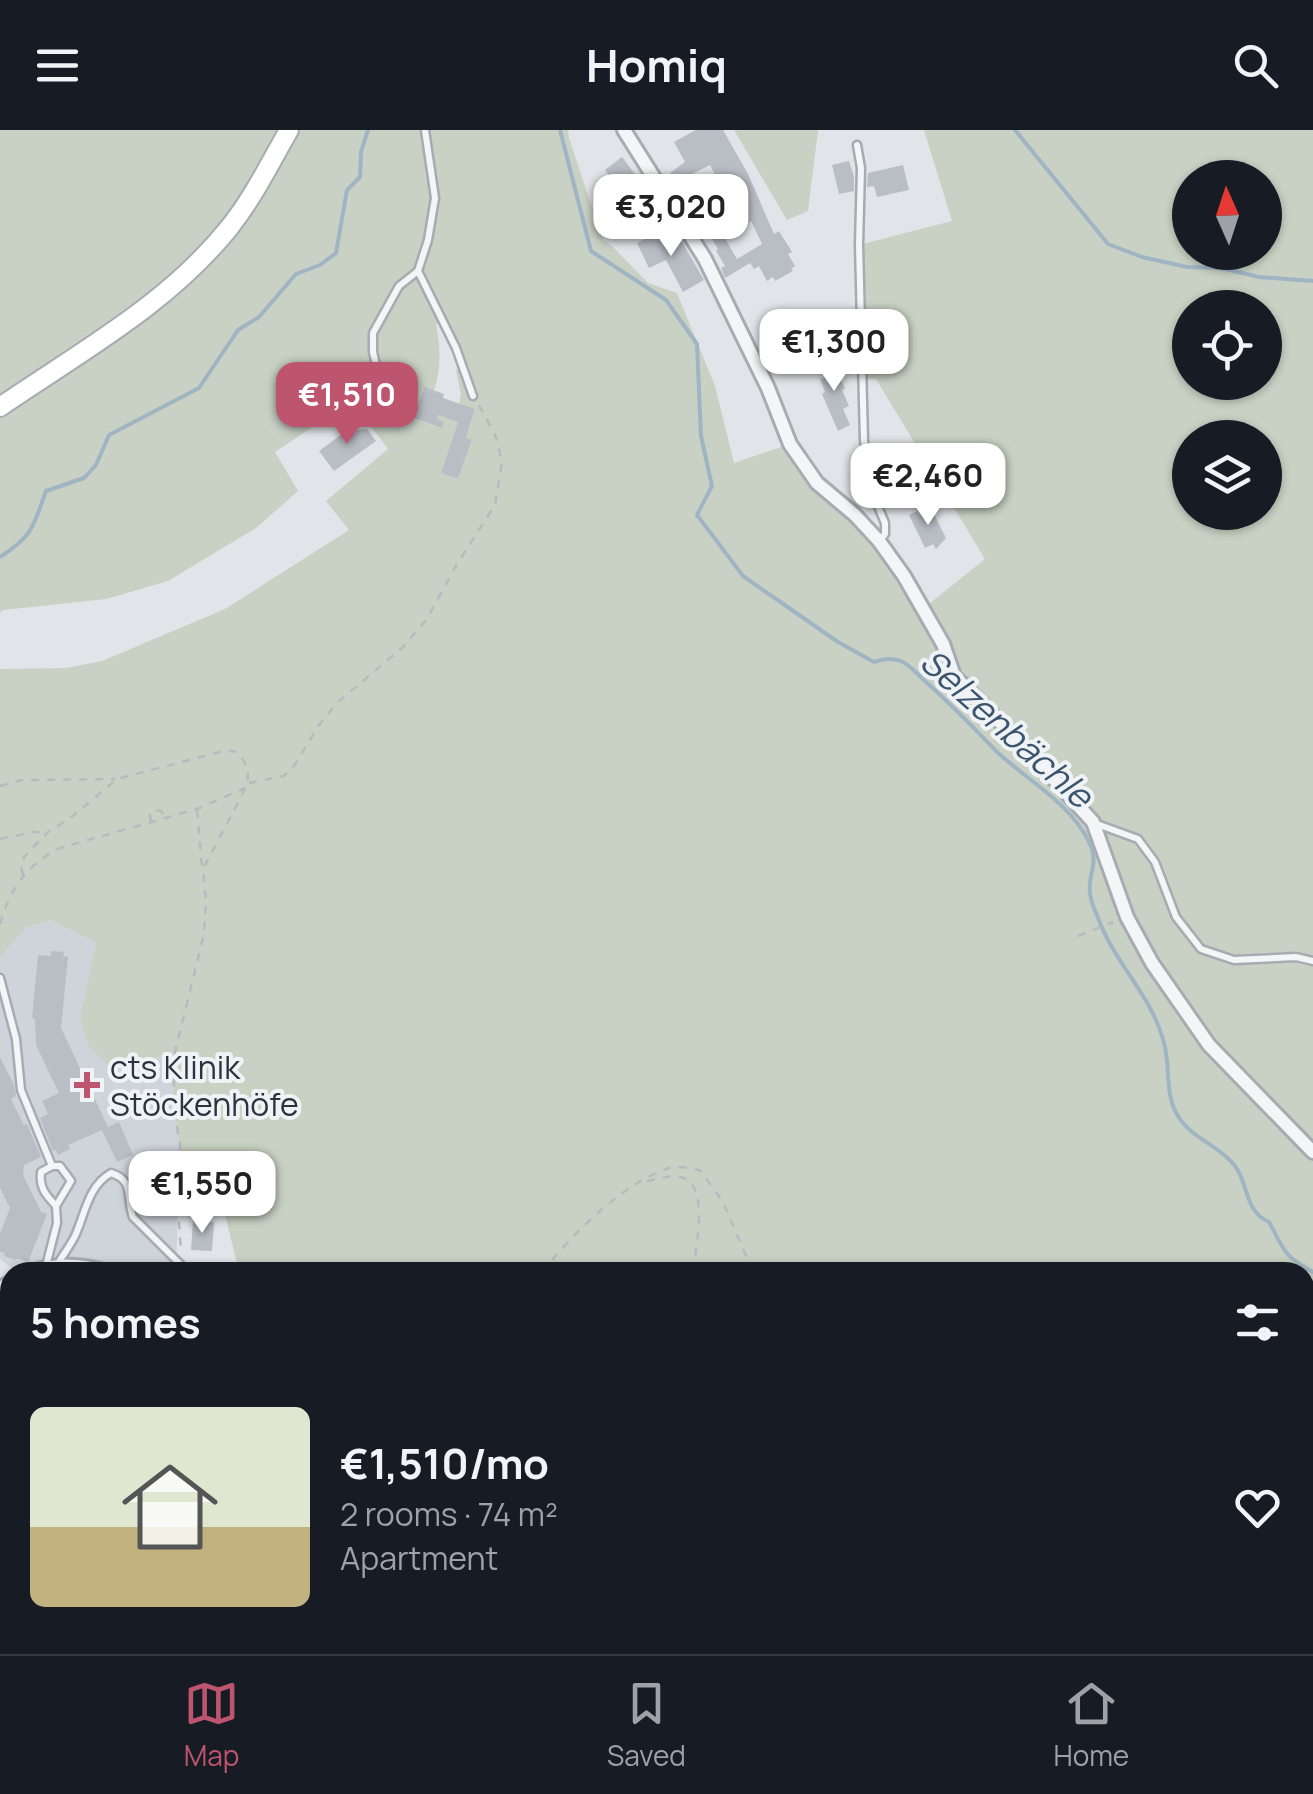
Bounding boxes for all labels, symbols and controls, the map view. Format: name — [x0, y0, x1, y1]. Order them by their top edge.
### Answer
text: Homiq — [586, 34, 727, 96]
icon: menu — [30, 38, 85, 93]
icon: search — [1228, 38, 1283, 93]
north arrow — [1172, 160, 1282, 270]
map controls — [1172, 160, 1282, 530]
pin: €3,020 — [590, 174, 752, 259]
text: €3,020 — [615, 184, 727, 228]
button: locate — [1172, 290, 1282, 400]
pin: €1,300 — [753, 309, 915, 394]
text: €1,300 — [781, 319, 887, 363]
pin: €1,510 — [266, 362, 428, 447]
text: €1,510 — [298, 372, 396, 416]
button: layers — [1172, 420, 1282, 530]
pin: €2,460 — [847, 443, 1009, 528]
text: €2,460 — [872, 453, 984, 497]
water label: Selzenbächle — [910, 638, 1106, 820]
place label: cts Klinik Stöckenhöfe — [110, 1045, 299, 1126]
marker: cts Klinik Stöckenhöfe — [74, 1072, 100, 1098]
pin: €1,550 — [121, 1151, 283, 1236]
text: €1,550 — [151, 1161, 253, 1205]
text: 5 homes — [30, 1293, 201, 1351]
icon: filters — [1230, 1295, 1285, 1350]
text: €1,510/mo — [340, 1434, 549, 1492]
icon: home — [110, 1447, 230, 1567]
icon: heart — [1230, 1480, 1285, 1535]
text: 2 rooms · 74 m² — [340, 1492, 558, 1536]
text: Apartment — [340, 1536, 498, 1580]
tab: Map — [184, 1676, 239, 1774]
tab: Saved — [607, 1676, 686, 1774]
tab: Home — [1053, 1676, 1129, 1774]

